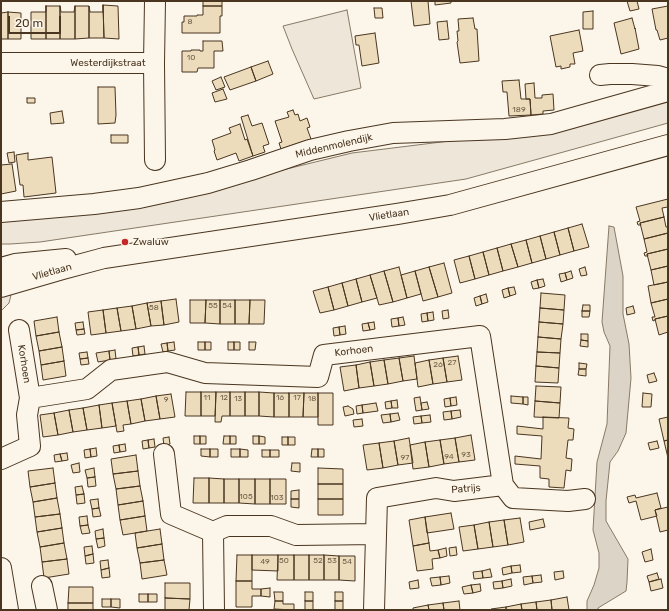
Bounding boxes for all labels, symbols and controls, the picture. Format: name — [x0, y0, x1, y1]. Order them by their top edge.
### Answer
scale bar — [10, 8, 63, 34]
text: 20 m — [15, 16, 43, 30]
house number: 8 — [187, 17, 193, 27]
house number: 10 — [187, 53, 195, 63]
street label: Westerdijkstraat — [70, 57, 146, 69]
house number: 189 — [512, 105, 526, 115]
street label: Middenmolendijk — [294, 131, 374, 161]
street label: Vlietlaan — [368, 206, 410, 224]
place label: Zwaluw — [133, 236, 169, 248]
marker: Zwaluw — [120, 237, 130, 247]
street label: Vlietlaan — [31, 261, 73, 283]
house number: 55 — [208, 301, 218, 311]
house number: 54 — [222, 301, 232, 311]
house number: 58 — [149, 303, 159, 313]
street label: Korhoen — [334, 343, 374, 359]
street label: Korhoen — [15, 344, 33, 384]
house number: 27 — [448, 358, 456, 368]
house number: 26 — [433, 360, 443, 370]
house number: 11 — [204, 393, 210, 403]
house number: 12 — [220, 393, 228, 403]
house number: 16 — [276, 393, 284, 403]
house number: 17 — [293, 393, 301, 403]
house number: 13 — [234, 394, 242, 404]
house number: 18 — [308, 394, 316, 404]
house number: 9 — [164, 395, 168, 405]
house number: 93 — [461, 450, 471, 460]
house number: 94 — [444, 452, 454, 462]
house number: 97 — [401, 453, 409, 463]
street label: Patrijs — [451, 482, 481, 496]
house number: 105 — [239, 492, 253, 502]
house number: 103 — [270, 493, 284, 503]
house number: 50 — [279, 556, 289, 566]
house number: 52 — [313, 556, 323, 566]
house number: 53 — [327, 556, 337, 566]
house number: 49 — [260, 557, 270, 567]
house number: 54 — [342, 557, 352, 567]

